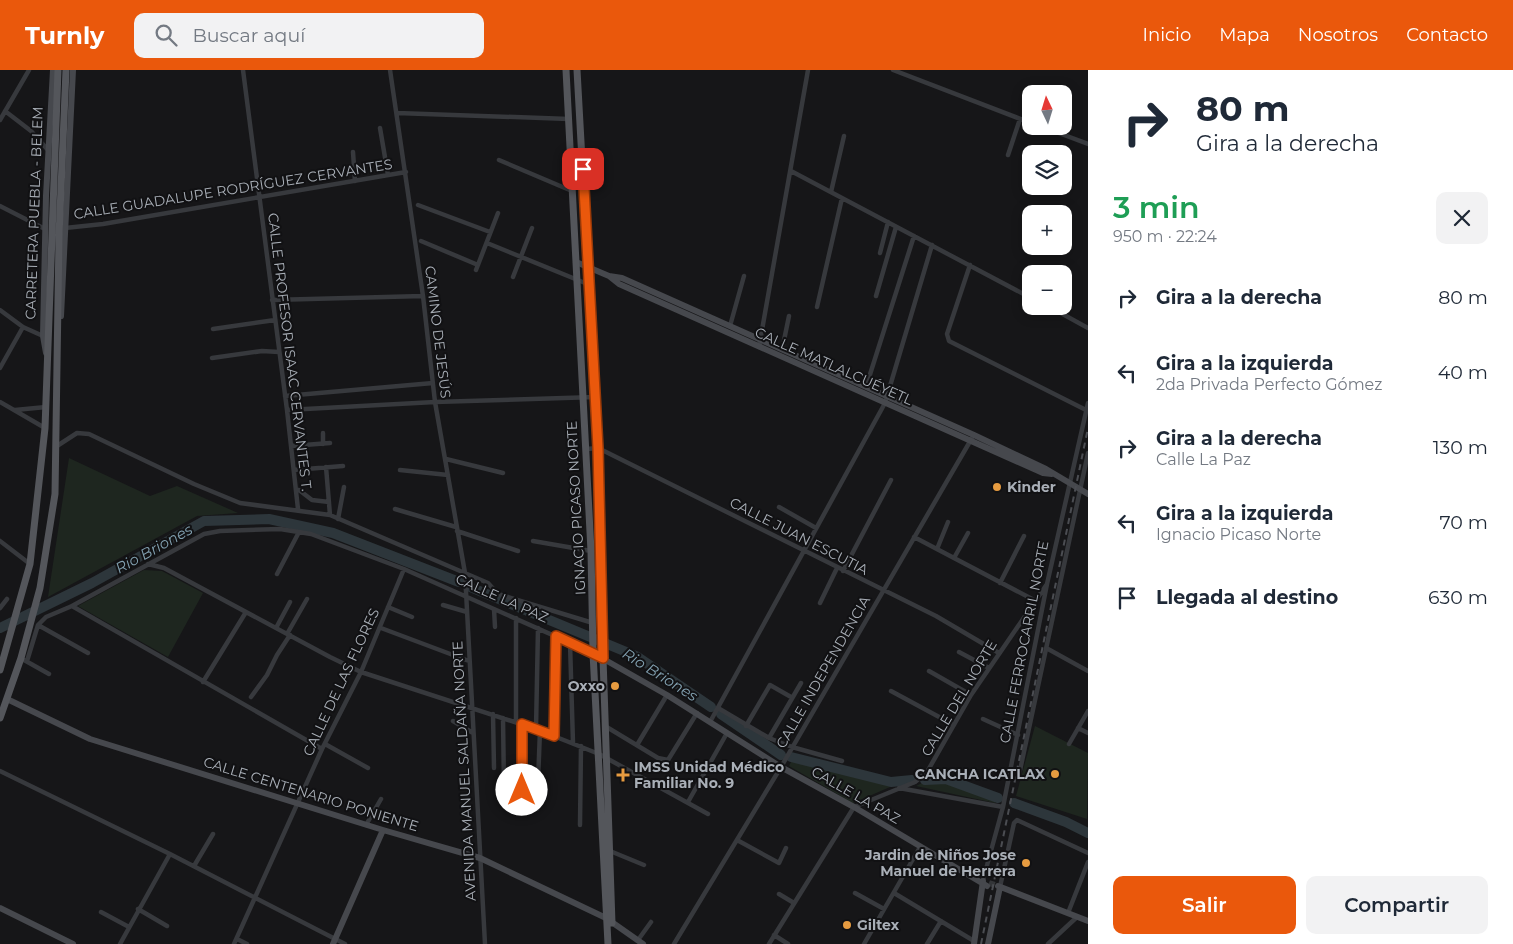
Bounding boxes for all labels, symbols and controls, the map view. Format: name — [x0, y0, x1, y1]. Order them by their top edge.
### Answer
search box — [134, 13, 484, 58]
text: Turnly — [25, 21, 104, 50]
icon: search — [152, 21, 180, 49]
text: Buscar aquí — [192, 24, 305, 47]
text: Inicio — [1143, 24, 1191, 46]
text: Mapa — [1219, 24, 1270, 46]
text: Nosotros — [1298, 24, 1378, 46]
text: Contacto — [1406, 24, 1488, 46]
north arrow — [1022, 85, 1072, 135]
map controls — [1022, 85, 1072, 315]
text: 80 m — [1196, 87, 1290, 130]
icon: right — [1113, 90, 1178, 155]
street label: CARRETERA PUEBLA - BELEM — [21, 106, 47, 320]
text: Gira a la derecha — [1196, 130, 1379, 157]
button: layers — [1022, 145, 1072, 195]
pin — [562, 148, 604, 190]
street label: CALLE GUADALUPE RODRÍGUEZ CERVANTES — [72, 155, 394, 223]
icon: arrive — [569, 155, 597, 183]
text: 3 min — [1113, 189, 1200, 226]
button: close — [1436, 192, 1488, 244]
button: + — [1022, 205, 1072, 255]
street label: CALLE PROFESOR ISAAC CERVANTES T. — [264, 212, 316, 492]
text: 950 m · 22:24 — [1113, 227, 1217, 246]
street label: CAMINO DE JESÚS — [421, 265, 455, 399]
button: − — [1022, 265, 1072, 315]
icon: right — [1113, 284, 1141, 312]
text: Gira a la derecha — [1156, 286, 1322, 309]
text: 80 m — [1438, 286, 1488, 309]
street label: CALLE MATLALCUÉYETL — [752, 323, 917, 409]
text: Gira a la izquierda — [1156, 352, 1334, 375]
icon: left — [1113, 359, 1141, 387]
text: 40 m — [1438, 361, 1488, 384]
text: 2da Privada Perfecto Gómez — [1156, 375, 1382, 394]
street label: IGNACIO PICASO NORTE — [562, 420, 590, 596]
text: Gira a la derecha — [1156, 427, 1322, 450]
icon: right — [1113, 434, 1141, 462]
text: 130 m — [1433, 436, 1488, 459]
text: Calle La Paz — [1156, 450, 1251, 469]
place label: Kinder — [1007, 478, 1056, 496]
marker: Kinder — [991, 481, 1003, 493]
street label: CALLE JUAN ESCUTIA — [727, 493, 872, 579]
text: Gira a la izquierda — [1156, 502, 1334, 525]
icon: left — [1113, 509, 1141, 537]
text: 70 m — [1439, 511, 1488, 534]
water label: Rio Briones — [112, 519, 196, 578]
text: Ignacio Picaso Norte — [1156, 525, 1321, 544]
street label: CALLE FERROCARRIL NORTE — [996, 539, 1052, 745]
street label: CALLE LA PAZ — [453, 569, 551, 627]
icon: arrive — [1113, 584, 1141, 612]
text: Llegada al destino — [1156, 586, 1338, 609]
text: 630 m — [1428, 586, 1488, 609]
street label: CALLE INDEPENDENCIA — [772, 592, 875, 751]
street label: CALLE DE LAS FLORES — [299, 605, 383, 759]
street label: CALLE DEL NORTE — [917, 637, 1001, 759]
street label: AVENIDA MANUEL SALDAÑA NORTE — [448, 641, 480, 901]
water label: Rio Briones — [619, 644, 702, 706]
place label: Oxxo — [568, 677, 605, 695]
marker: Oxxo — [609, 680, 621, 692]
street label: CALLE CENTENARIO PONIENTE — [201, 753, 421, 835]
place label: IMSS Unidad Médico Familiar No. 9 — [634, 758, 784, 792]
street label: CALLE LA PAZ — [808, 762, 904, 828]
position arrow — [495, 763, 547, 815]
place label: CANCHA ICATLAX — [915, 765, 1045, 783]
marker: IMSS Unidad Médico Familiar No. 9 — [616, 768, 630, 782]
marker: CANCHA ICATLAX — [1049, 768, 1061, 780]
place label: Jardin de Niños Jose Manuel de Herrera — [864, 846, 1016, 880]
marker: Jardin de Niños Jose Manuel de Herrera — [1020, 857, 1032, 869]
button: Salir — [1113, 876, 1296, 934]
button: Compartir — [1306, 876, 1488, 934]
place label: Giltex — [857, 916, 900, 934]
marker: Giltex — [841, 919, 853, 931]

